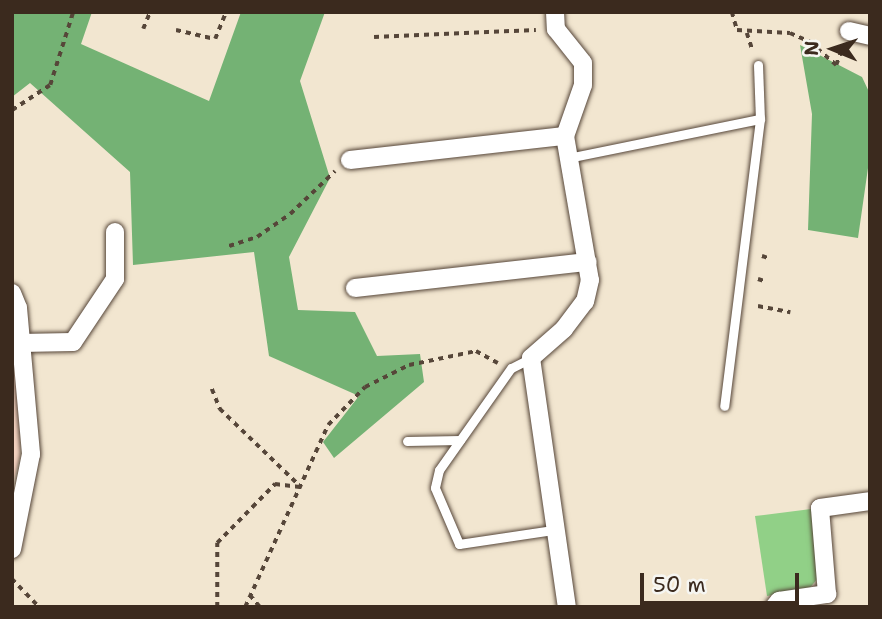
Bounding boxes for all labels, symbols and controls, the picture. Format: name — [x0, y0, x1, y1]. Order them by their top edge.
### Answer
north arrow — [798, 14, 868, 84]
text: N — [799, 40, 824, 56]
scale bar — [644, 560, 803, 604]
text: 50 m — [653, 571, 706, 599]

